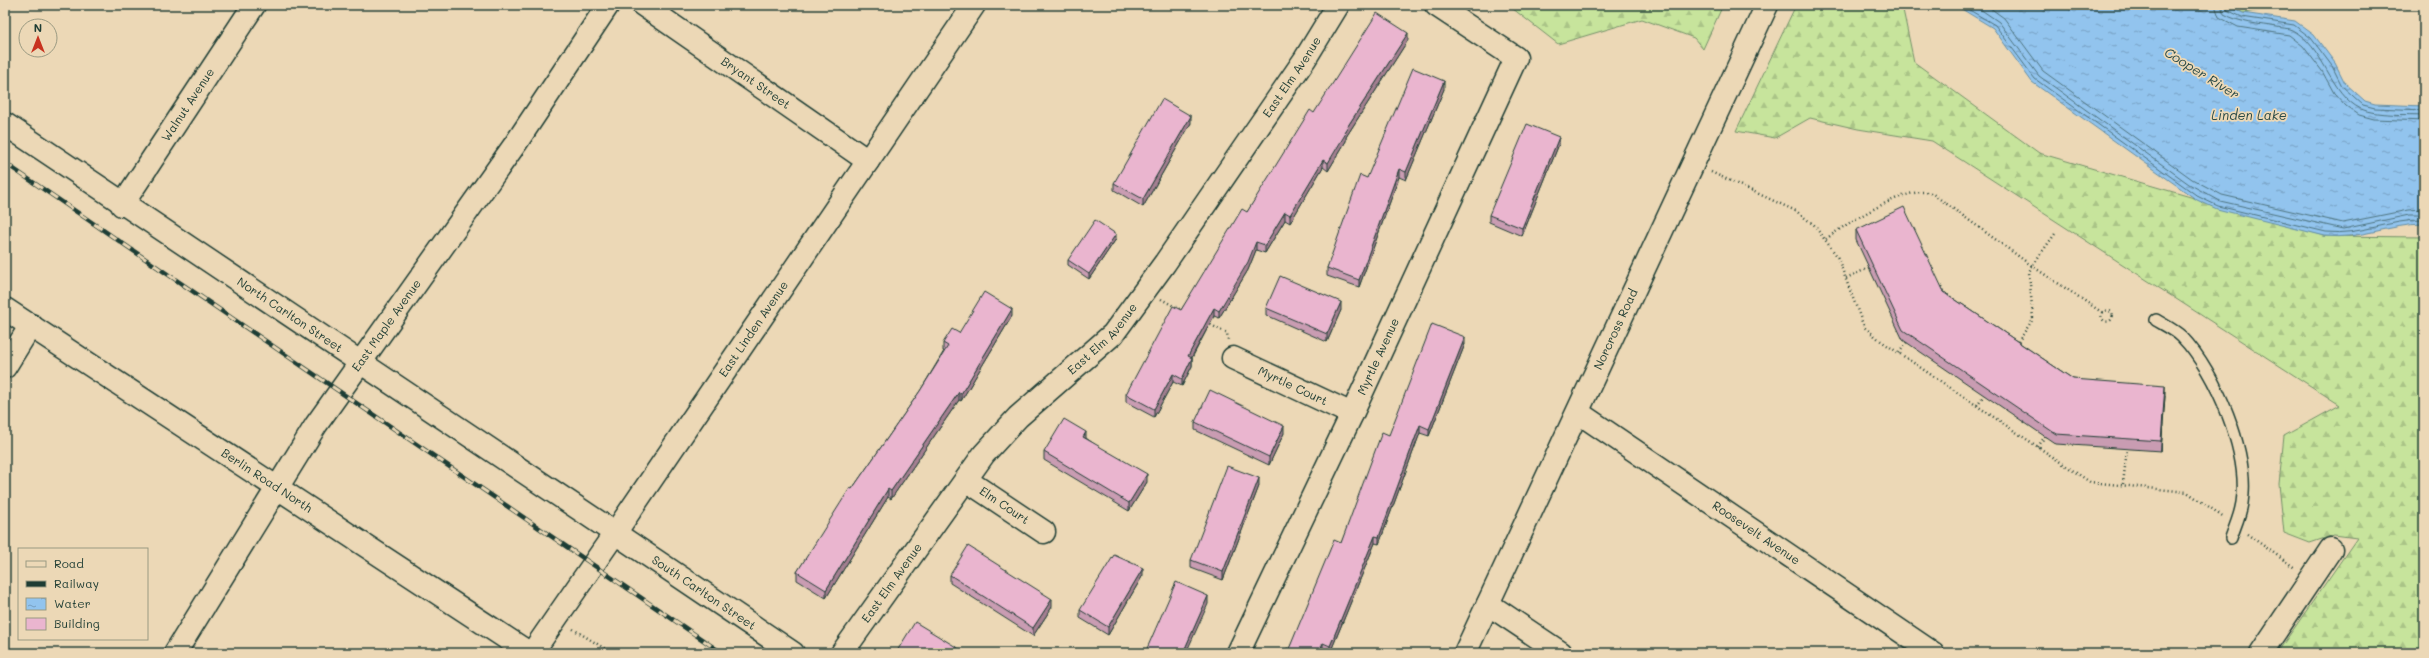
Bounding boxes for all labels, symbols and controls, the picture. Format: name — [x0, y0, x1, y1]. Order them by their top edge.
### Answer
north arrow — [18, 18, 58, 58]
text: N — [34, 20, 42, 35]
street label: East Elm Avenue — [1258, 33, 1324, 120]
water label: Cooper River — [2162, 43, 2243, 103]
street label: Bryant Street — [718, 53, 794, 112]
street label: Walnut Avenue — [157, 64, 217, 144]
water label: Linden Lake — [2211, 106, 2287, 123]
street label: North Carlton Street — [234, 273, 346, 355]
street label: East Maple Avenue — [347, 276, 424, 374]
street label: East Linden Avenue — [714, 277, 791, 380]
street label: Norcross Road — [1589, 286, 1641, 372]
street label: East Elm Avenue — [1063, 299, 1140, 377]
street label: Myrtle Avenue — [1353, 315, 1402, 397]
street label: Myrtle Court — [1256, 362, 1331, 408]
street label: Berlin Road North — [219, 444, 316, 516]
street label: Elm Court — [977, 482, 1033, 527]
street label: Roosevelt Avenue — [1710, 497, 1804, 568]
street label: East Elm Avenue — [857, 539, 925, 625]
legend — [18, 548, 148, 640]
street label: South Carlton Street — [649, 551, 760, 633]
text: Road — [54, 555, 84, 571]
text: Railway — [54, 575, 99, 591]
text: Water — [54, 595, 91, 611]
text: Building — [54, 615, 100, 631]

